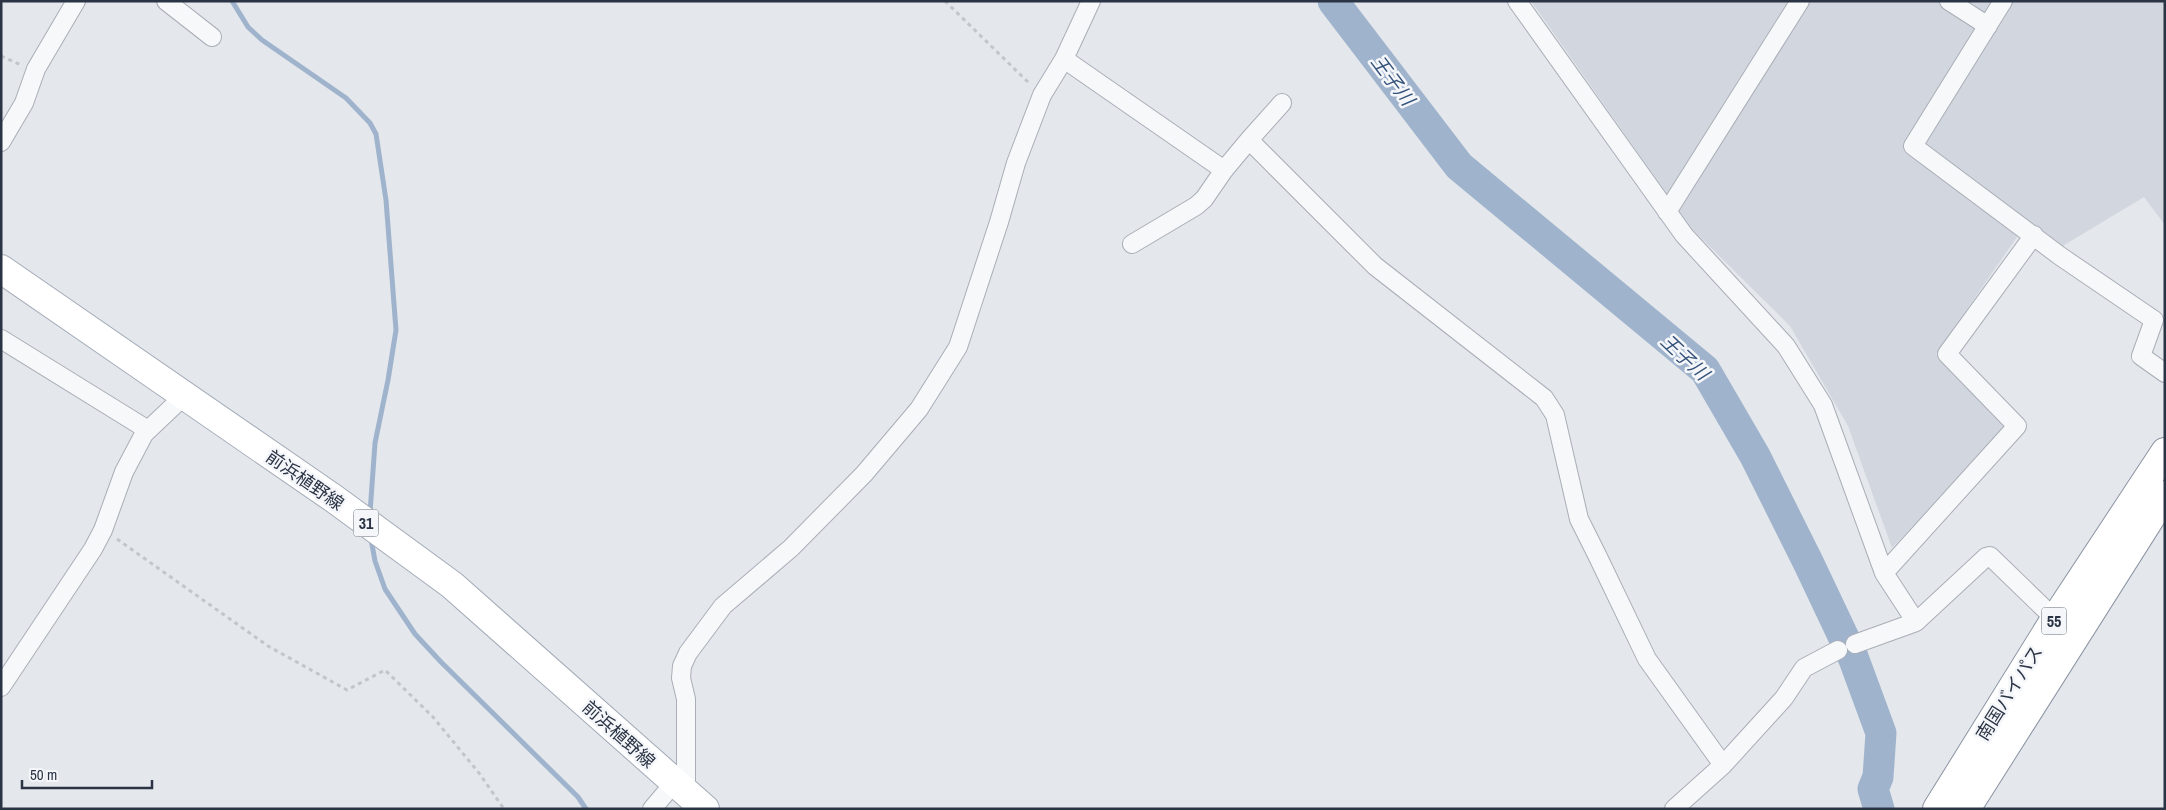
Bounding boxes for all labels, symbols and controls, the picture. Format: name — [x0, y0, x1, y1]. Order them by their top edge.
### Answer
water label: 王子川 — [1365, 49, 1422, 112]
water label: 王子川 — [1655, 328, 1716, 387]
street label: 前浜植野線 — [261, 444, 349, 516]
road number: 31 — [354, 509, 378, 536]
road number: 55 — [2042, 608, 2066, 634]
street label: 南国バイパス — [1970, 641, 2048, 745]
street label: 前浜植野線 — [577, 695, 661, 773]
scale bar — [22, 758, 152, 790]
text: 50 m — [30, 764, 57, 785]

